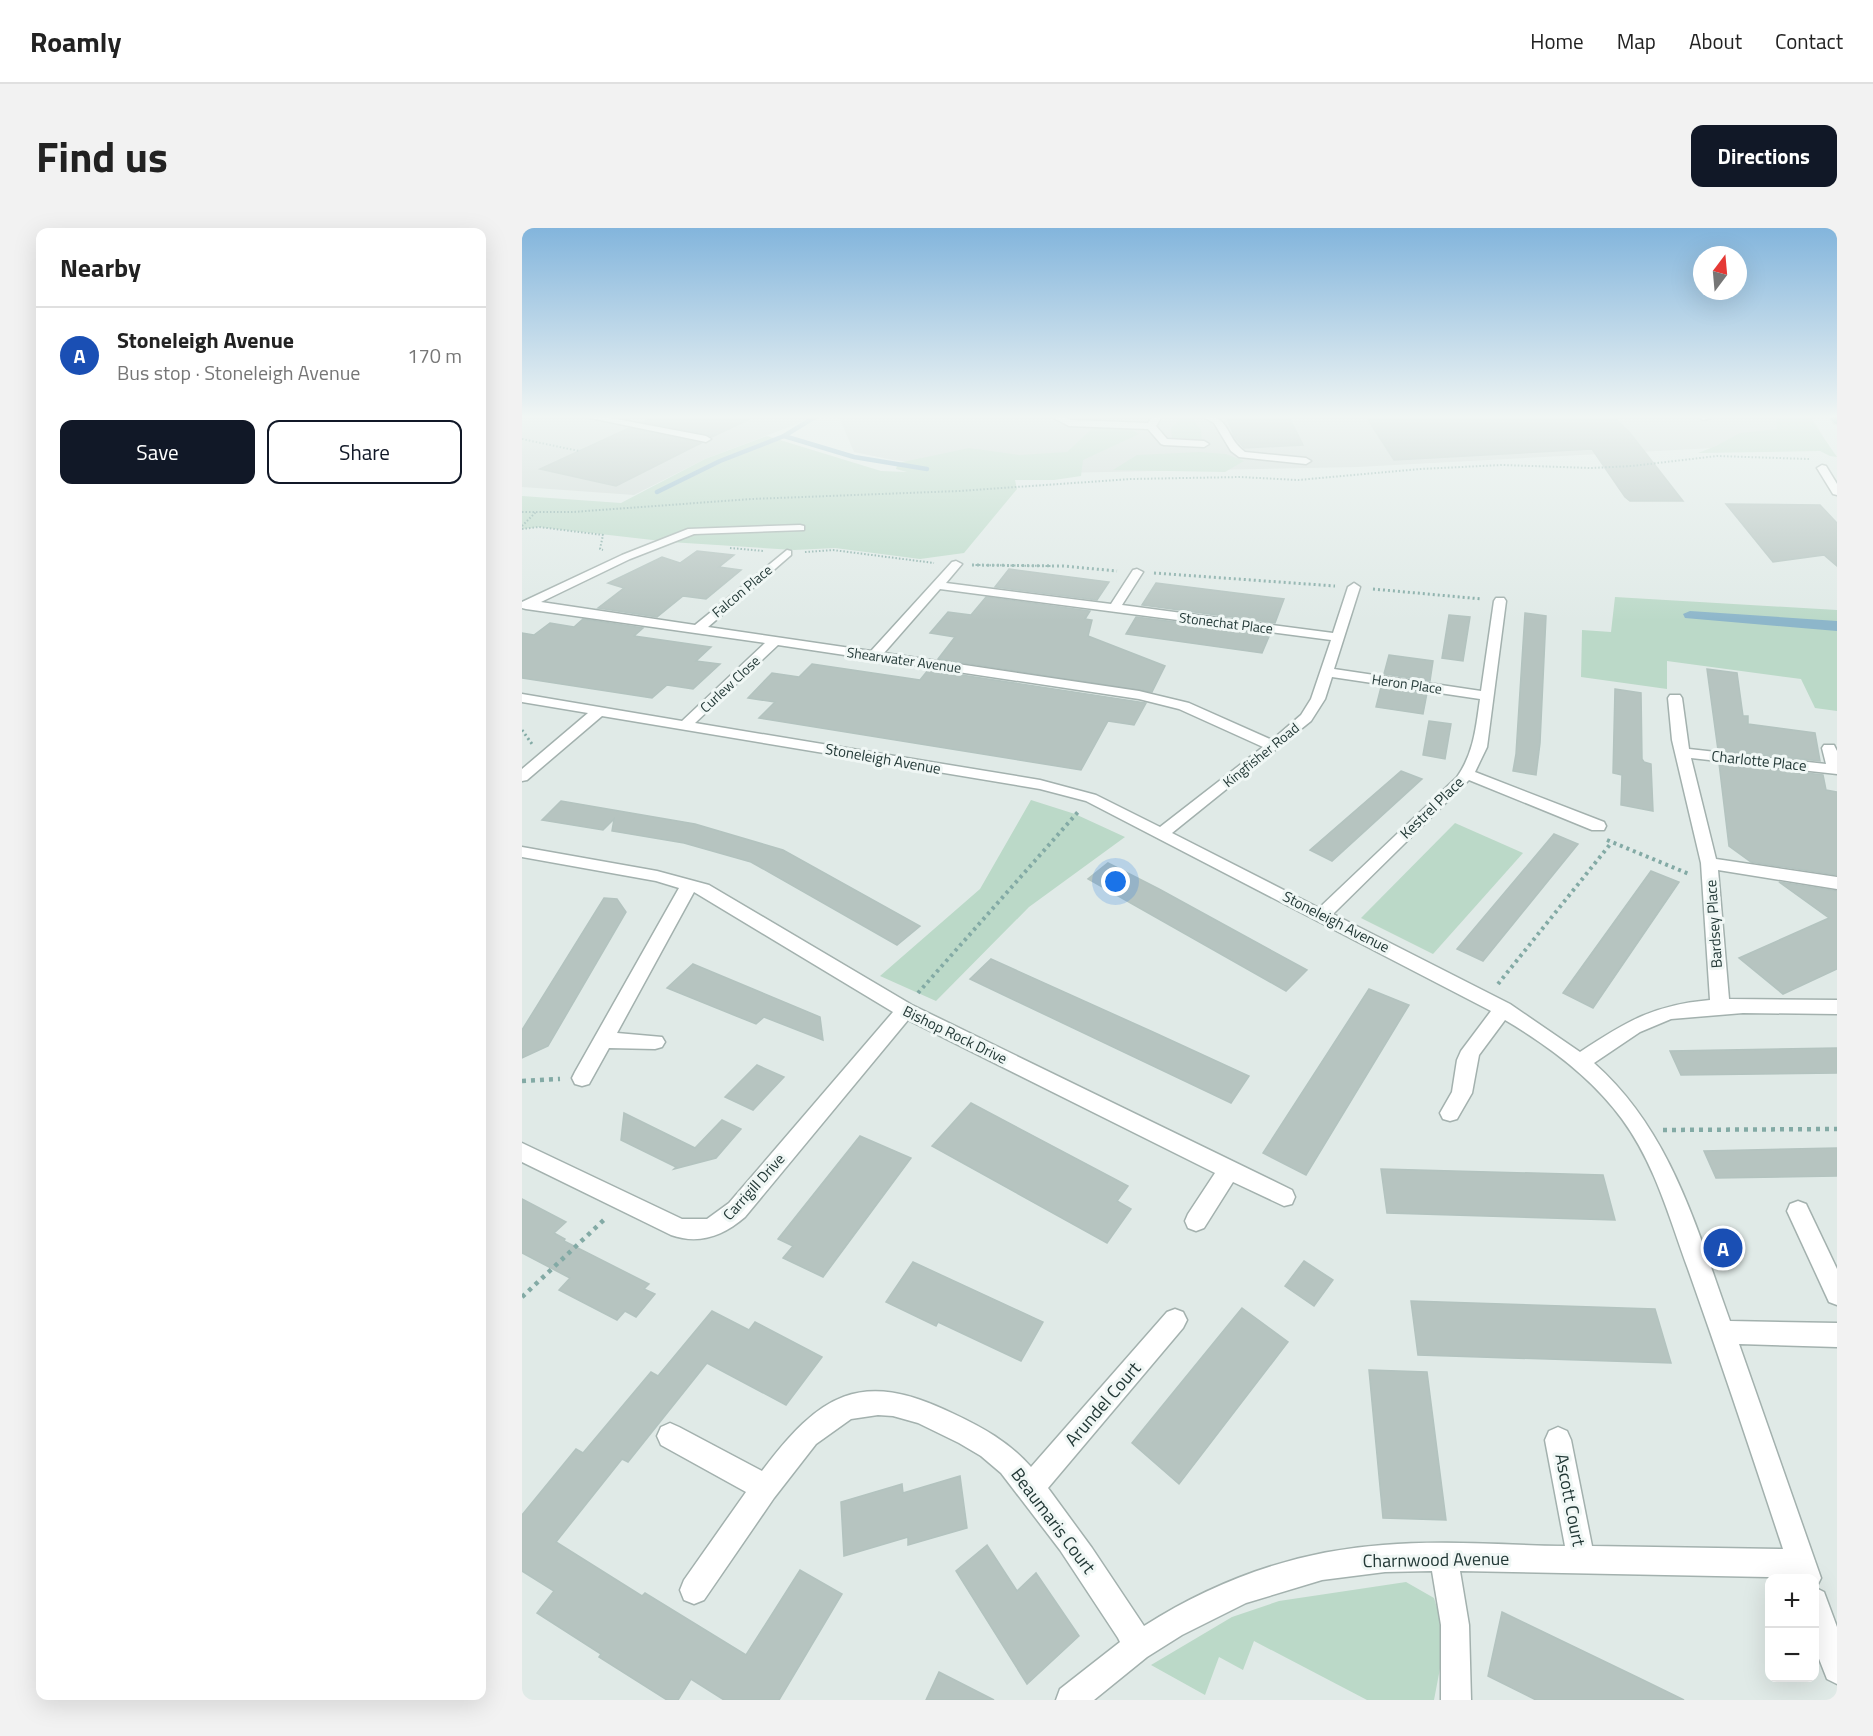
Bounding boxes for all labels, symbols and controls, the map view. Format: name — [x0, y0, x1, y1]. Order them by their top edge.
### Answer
text: Roamly — [30, 20, 121, 63]
text: Home — [1530, 25, 1584, 57]
text: Map — [1617, 25, 1656, 57]
text: About — [1689, 25, 1742, 57]
text: Contact — [1775, 25, 1843, 57]
text: Find us — [36, 124, 168, 188]
button: Directions — [1691, 125, 1837, 187]
north arrow — [1693, 246, 1747, 300]
text: Nearby — [60, 248, 141, 287]
text: Stoneleigh Avenue — [117, 323, 294, 357]
text: A — [73, 340, 86, 371]
text: 170 m — [407, 340, 462, 371]
text: Bus stop · Stoneleigh Avenue — [117, 357, 360, 388]
button: Save — [60, 420, 255, 484]
button: Share — [267, 420, 462, 484]
street label: Falcon Place — [707, 559, 776, 622]
street label: Stonechat Place — [1178, 606, 1274, 639]
street label: Shearwater Avenue — [845, 641, 963, 678]
street label: Curlew Close — [695, 650, 764, 717]
street label: Heron Place — [1371, 668, 1444, 699]
street label: Kingfisher Road — [1218, 717, 1303, 792]
street label: Stoneleigh Avenue — [823, 737, 943, 780]
street label: Charlotte Place — [1710, 744, 1808, 777]
street label: Kestrel Place — [1394, 771, 1469, 844]
your location — [1101, 867, 1130, 896]
street label: Bardsey Place — [1699, 879, 1728, 969]
street label: Stoneleigh Avenue — [1279, 885, 1394, 958]
street label: Bishop Rock Drive — [899, 999, 1011, 1070]
street label: Carrigill Drive — [717, 1148, 790, 1225]
pin: A — [1704, 1226, 1742, 1270]
street label: Arundel Court — [1058, 1355, 1147, 1452]
street label: Ascott Court — [1548, 1451, 1593, 1549]
street label: Beaumaris Court — [1005, 1462, 1103, 1580]
street label: Charnwood Avenue — [1362, 1545, 1510, 1574]
map controls — [1765, 1574, 1819, 1682]
button: + — [1765, 1574, 1819, 1628]
button: − — [1765, 1628, 1819, 1682]

